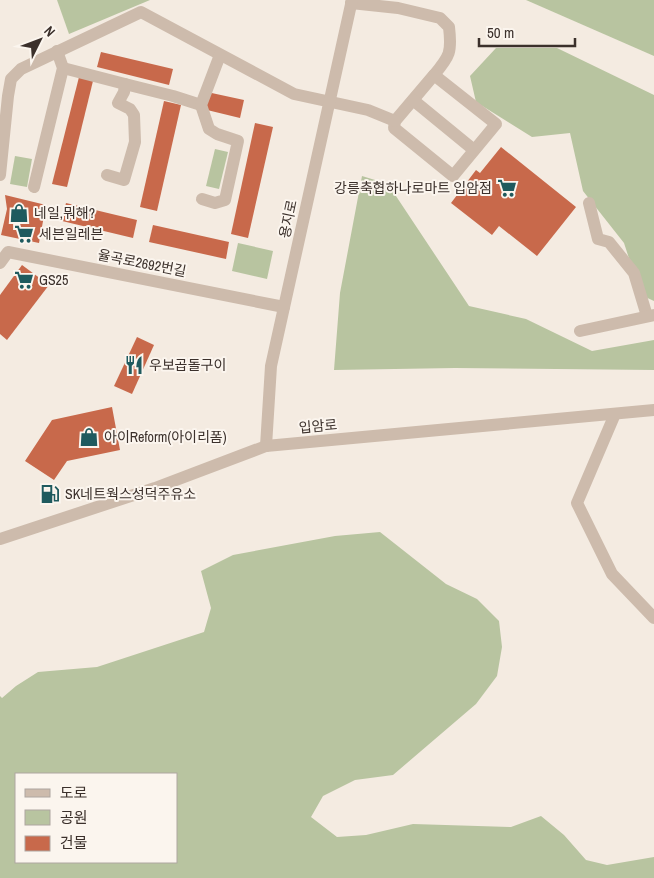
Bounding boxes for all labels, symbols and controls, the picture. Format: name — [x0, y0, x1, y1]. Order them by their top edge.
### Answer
north arrow — [15, 15, 65, 65]
scale bar — [479, 15, 575, 47]
text: N — [40, 22, 59, 40]
text: 50 m — [487, 22, 514, 43]
supermarket icon: 강릉축협하나로마트 입암점 — [496, 177, 518, 199]
place label: 강릉축협하나로마트 입암점 — [334, 179, 492, 197]
street label: 용지로 — [275, 198, 301, 240]
shop icon: 네일,뭐해? — [8, 202, 30, 224]
place label: 네일,뭐해? — [34, 204, 95, 222]
supermarket icon: 세븐일레븐 — [13, 223, 35, 245]
place label: 세븐일레븐 — [39, 225, 104, 243]
street label: 율곡로2692번길 — [96, 246, 188, 280]
supermarket icon: GS25 — [13, 269, 35, 291]
place label: GS25 — [39, 271, 68, 289]
restaurant icon: 우보곱돌구이 — [123, 354, 145, 376]
place label: 우보곱돌구이 — [149, 356, 226, 374]
street label: 입암로 — [298, 415, 338, 437]
shop icon: 아이Reform(아이리폼) — [78, 426, 100, 448]
place label: 아이Reform(아이리폼) — [104, 428, 227, 446]
fuel station icon: SK네트웍스성덕주유소 — [39, 483, 61, 505]
place label: SK네트웍스성덕주유소 — [65, 485, 196, 503]
legend — [15, 773, 178, 863]
text: 도로 — [60, 782, 88, 803]
text: 공원 — [60, 807, 88, 828]
text: 건물 — [60, 832, 88, 853]

